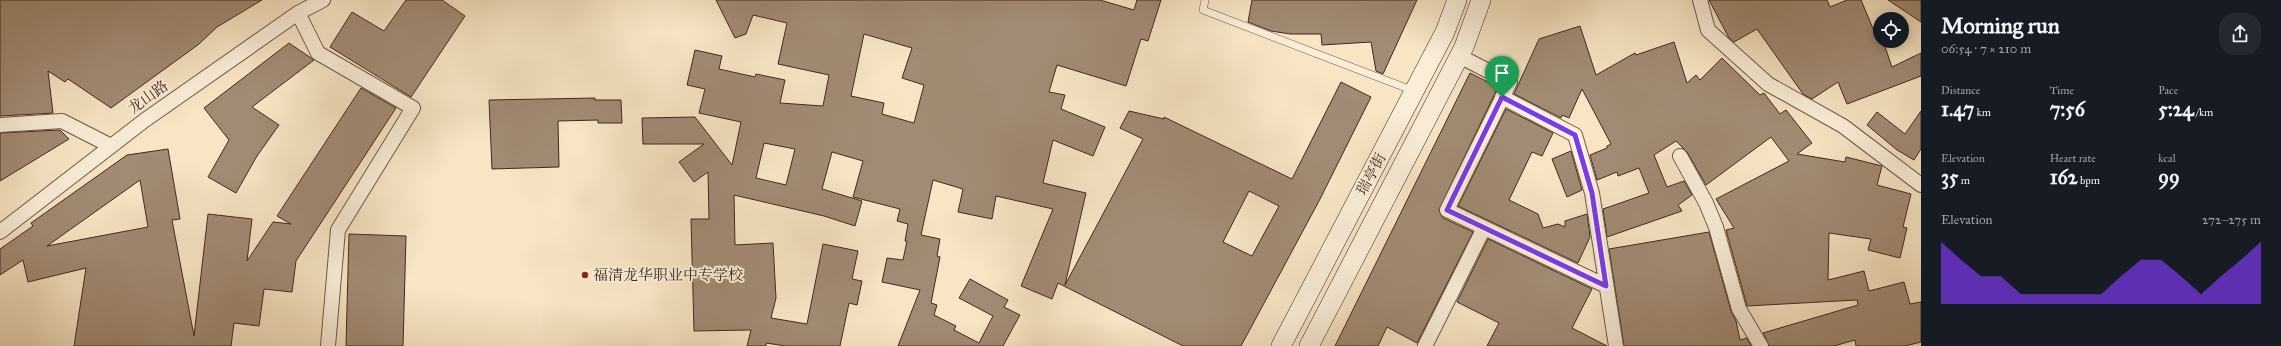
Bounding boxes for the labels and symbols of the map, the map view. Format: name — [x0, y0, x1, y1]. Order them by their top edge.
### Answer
pin — [1485, 56, 1519, 97]
street label: 龙山路 — [125, 76, 171, 118]
street label: 瑞亭街 — [1352, 150, 1390, 198]
place label: 福清龙华职业中专学校 — [593, 266, 743, 284]
marker: 福清龙华职业中专学校 — [580, 270, 590, 280]

